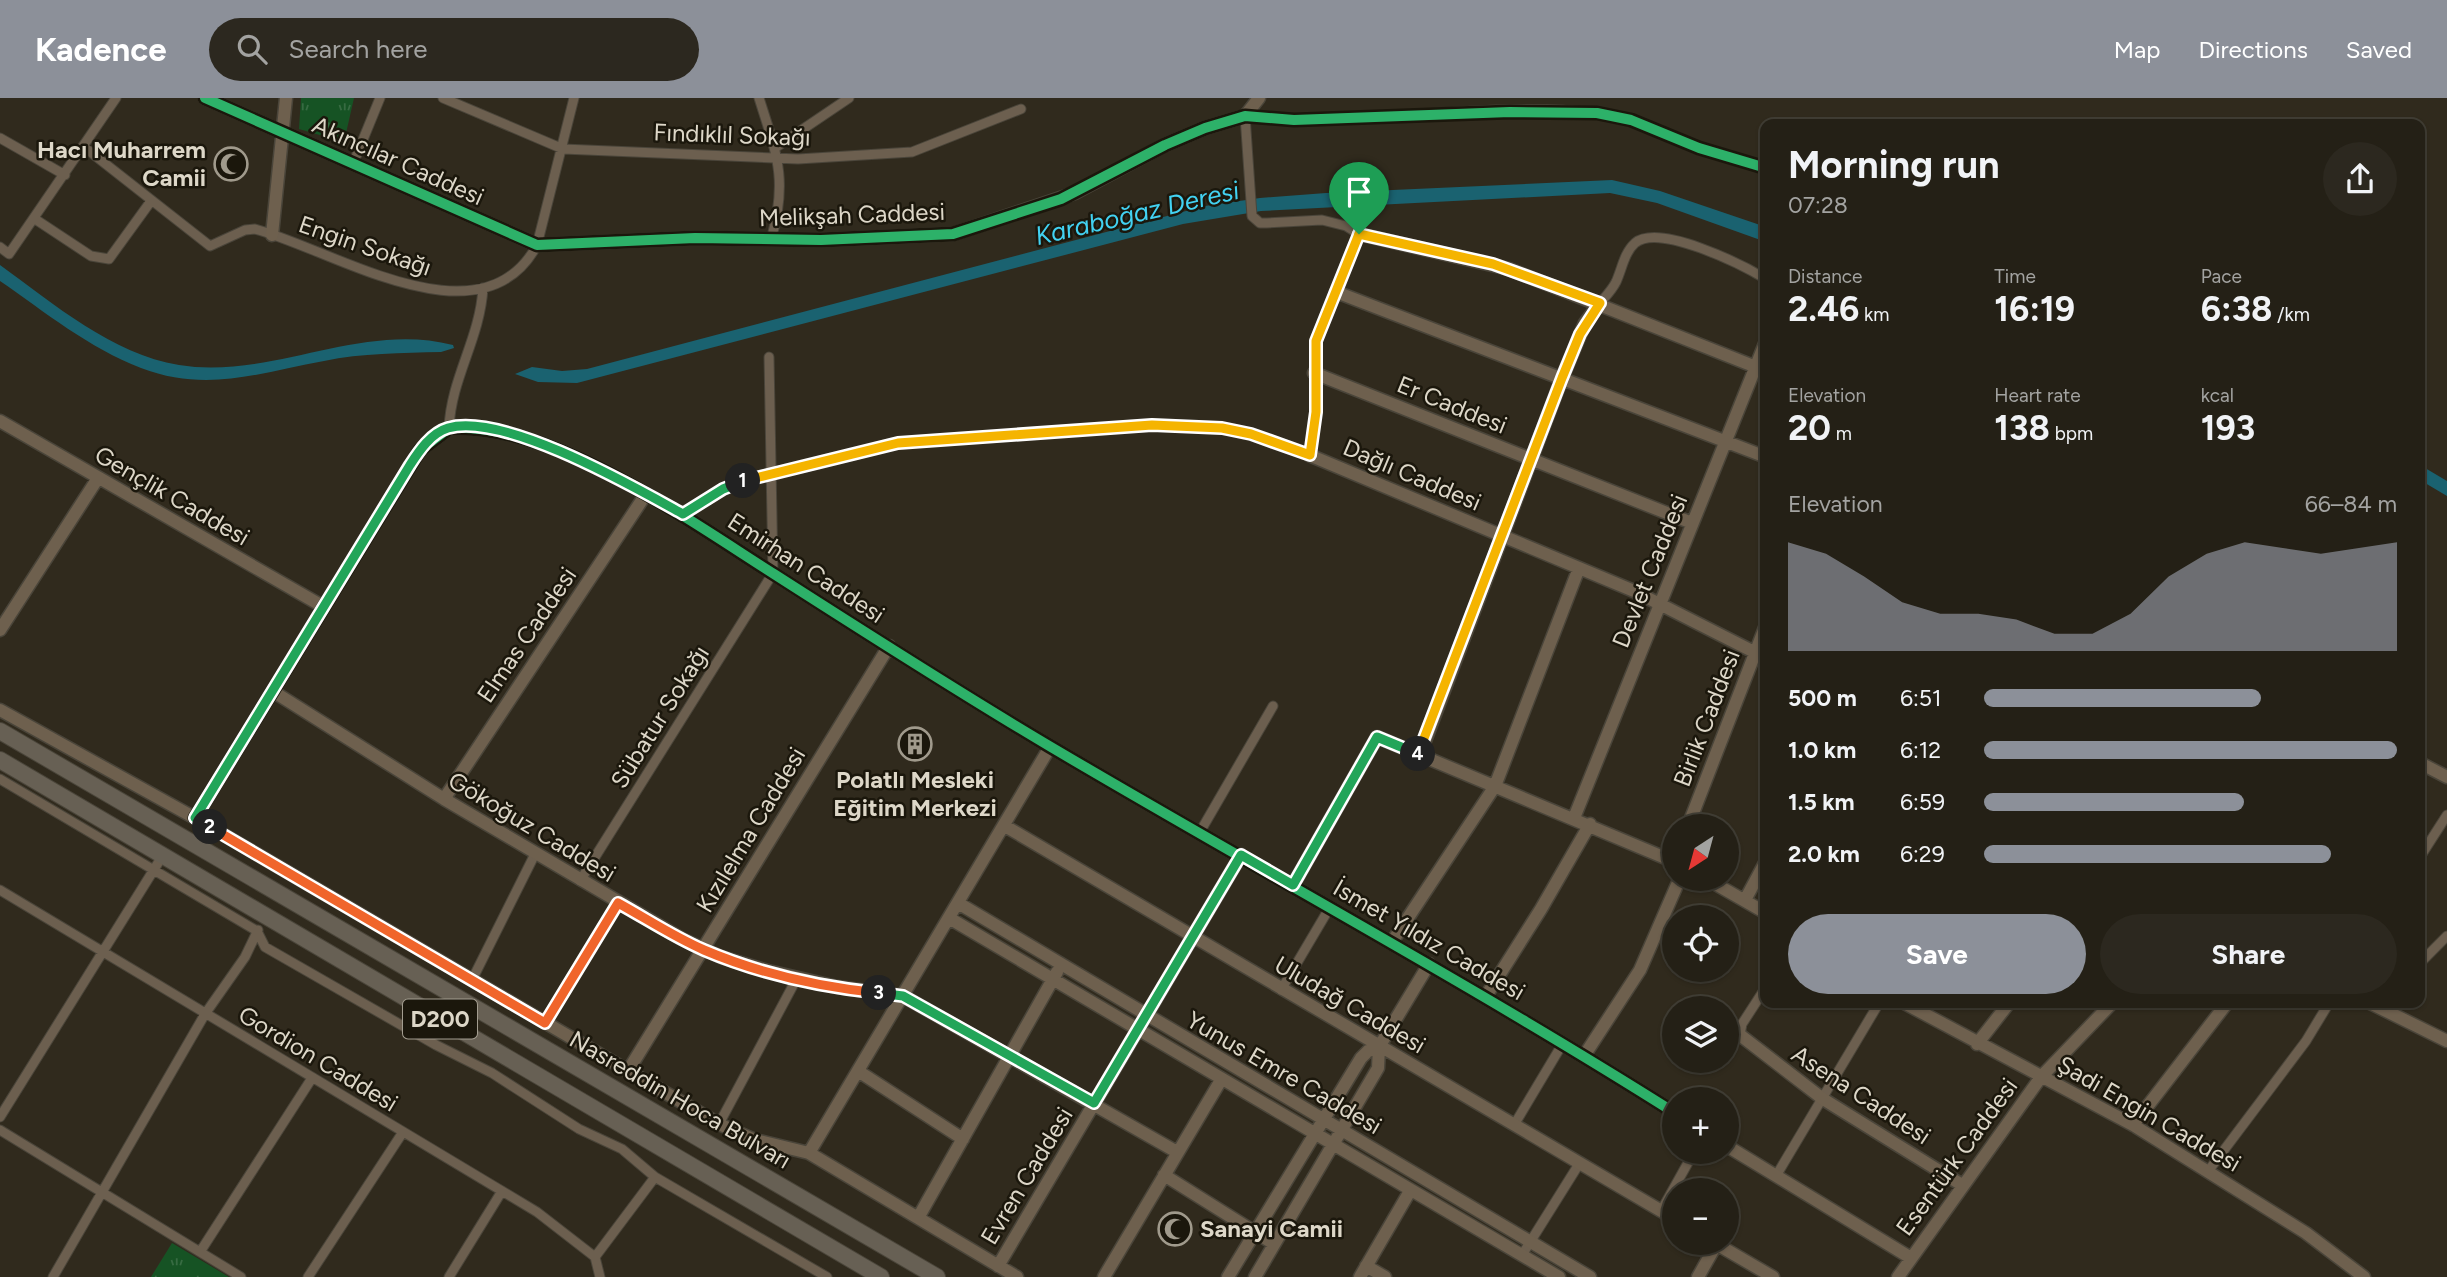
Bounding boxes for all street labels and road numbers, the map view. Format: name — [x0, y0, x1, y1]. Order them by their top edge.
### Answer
street label: Akıncılar Caddesi — [308, 110, 488, 211]
street label: Fındıklıl Sokağı — [653, 117, 811, 152]
street label: Melikşah Caddesi — [758, 197, 946, 232]
street label: Engin Sokağı — [295, 209, 435, 282]
street label: Er Caddesi — [1393, 369, 1511, 440]
street label: Dağlı Caddesi — [1339, 432, 1486, 517]
street label: Gençlik Caddesi — [90, 440, 255, 552]
street label: Devlet Caddesi — [1606, 490, 1693, 652]
street label: Emirhan Caddesi — [723, 506, 890, 629]
street label: Elmas Caddesi — [471, 562, 582, 708]
street label: Sübatur Sokağı — [604, 640, 715, 793]
street label: Birlik Caddesi — [1667, 645, 1746, 790]
street label: Kızılelma Caddesi — [690, 742, 811, 918]
street label: Gökoğuz Caddesi — [443, 765, 621, 888]
street label: İsmet Yıldız Caddesi — [1328, 873, 1530, 1006]
street label: Uludağ Caddesi — [1270, 950, 1431, 1059]
street label: Gordion Caddesi — [233, 1000, 403, 1118]
road number: D200 — [403, 1000, 477, 1038]
street label: Yunus Emre Caddesi — [1182, 1005, 1387, 1140]
street label: Nasreddin Hoca Bulvarı — [564, 1024, 796, 1175]
street label: Asena Caddesi — [1786, 1039, 1936, 1150]
street label: Şadi Engin Caddesi — [2053, 1049, 2246, 1178]
street label: Esentürk Caddesi — [1890, 1072, 2023, 1241]
street label: Evren Caddesi — [974, 1102, 1079, 1250]

